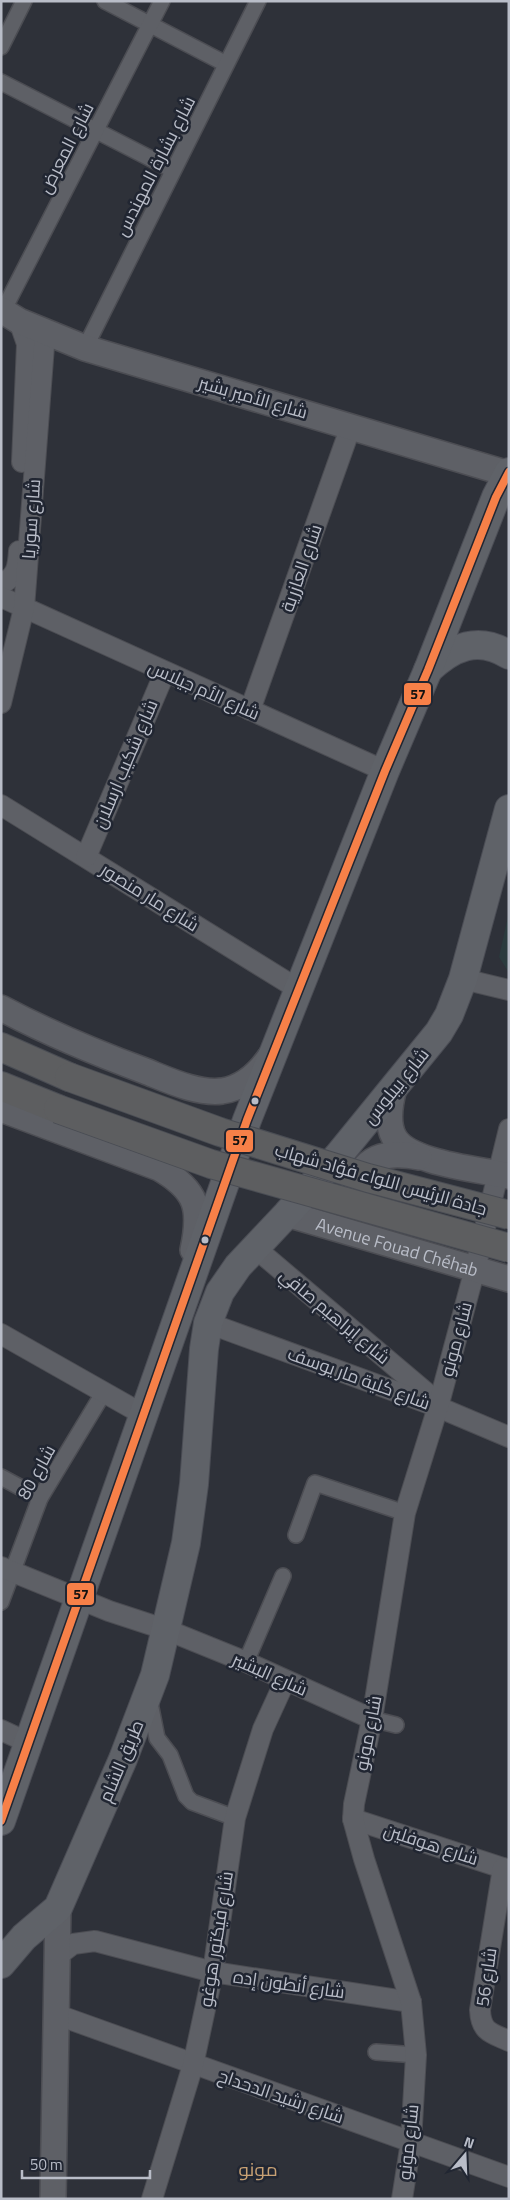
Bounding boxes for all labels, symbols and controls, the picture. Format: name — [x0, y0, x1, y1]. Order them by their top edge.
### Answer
street label: شارع بشارة المهندس — [108, 91, 202, 241]
street label: شارع المعرض — [31, 98, 101, 198]
street label: شارع الأمير بشير — [194, 368, 311, 425]
street label: شارع سوريا — [15, 478, 47, 560]
street label: شارع العازرية — [273, 520, 329, 616]
street label: شارع الأم جيلاس — [144, 653, 264, 727]
line badge: 57 — [403, 682, 432, 706]
text: 57 — [410, 683, 426, 704]
street label: شارع شكيب ارسلان — [86, 695, 164, 833]
street label: شارع مار منصور — [95, 855, 205, 938]
street label: شارع بيبلوس — [357, 1042, 435, 1130]
unlabelled marker — [250, 1096, 260, 1106]
line badge: 57 — [225, 1129, 254, 1153]
text: 57 — [232, 1129, 248, 1150]
street label: جادة الرئيس اللواء فؤاد شهاب — [272, 1136, 490, 1222]
street label: Avenue Fouad Chéhab — [313, 1210, 482, 1283]
unlabelled marker — [200, 1235, 210, 1245]
street label: شارع إبراهيم صافي — [273, 1261, 396, 1371]
street label: شارع مونو — [433, 1299, 479, 1379]
street label: شارع كلية مار يوسف — [284, 1340, 434, 1416]
street label: شارع 80 — [10, 1440, 62, 1504]
line badge: 57 — [66, 1582, 95, 1606]
text: 57 — [73, 1583, 89, 1604]
street label: شارع البشير — [227, 1645, 312, 1703]
street label: شارع مونو — [347, 1693, 389, 1773]
street label: طريق الشام — [92, 1716, 150, 1806]
street label: شارع هوفلين — [380, 1816, 482, 1872]
street label: شارع فيكتور هوغو — [192, 1869, 240, 2009]
street label: شارع 56 — [469, 1946, 503, 2008]
street label: شارع أنطون إده — [231, 1963, 347, 2005]
street label: شارع رشيد الدحداح — [214, 2062, 348, 2130]
street label: شارع مونو — [391, 2103, 425, 2181]
north arrow — [440, 2130, 490, 2180]
text: N — [461, 2131, 477, 2154]
scale bar — [22, 2148, 150, 2180]
text: 50 m — [30, 2153, 63, 2176]
district label: مونو — [238, 2154, 278, 2183]

